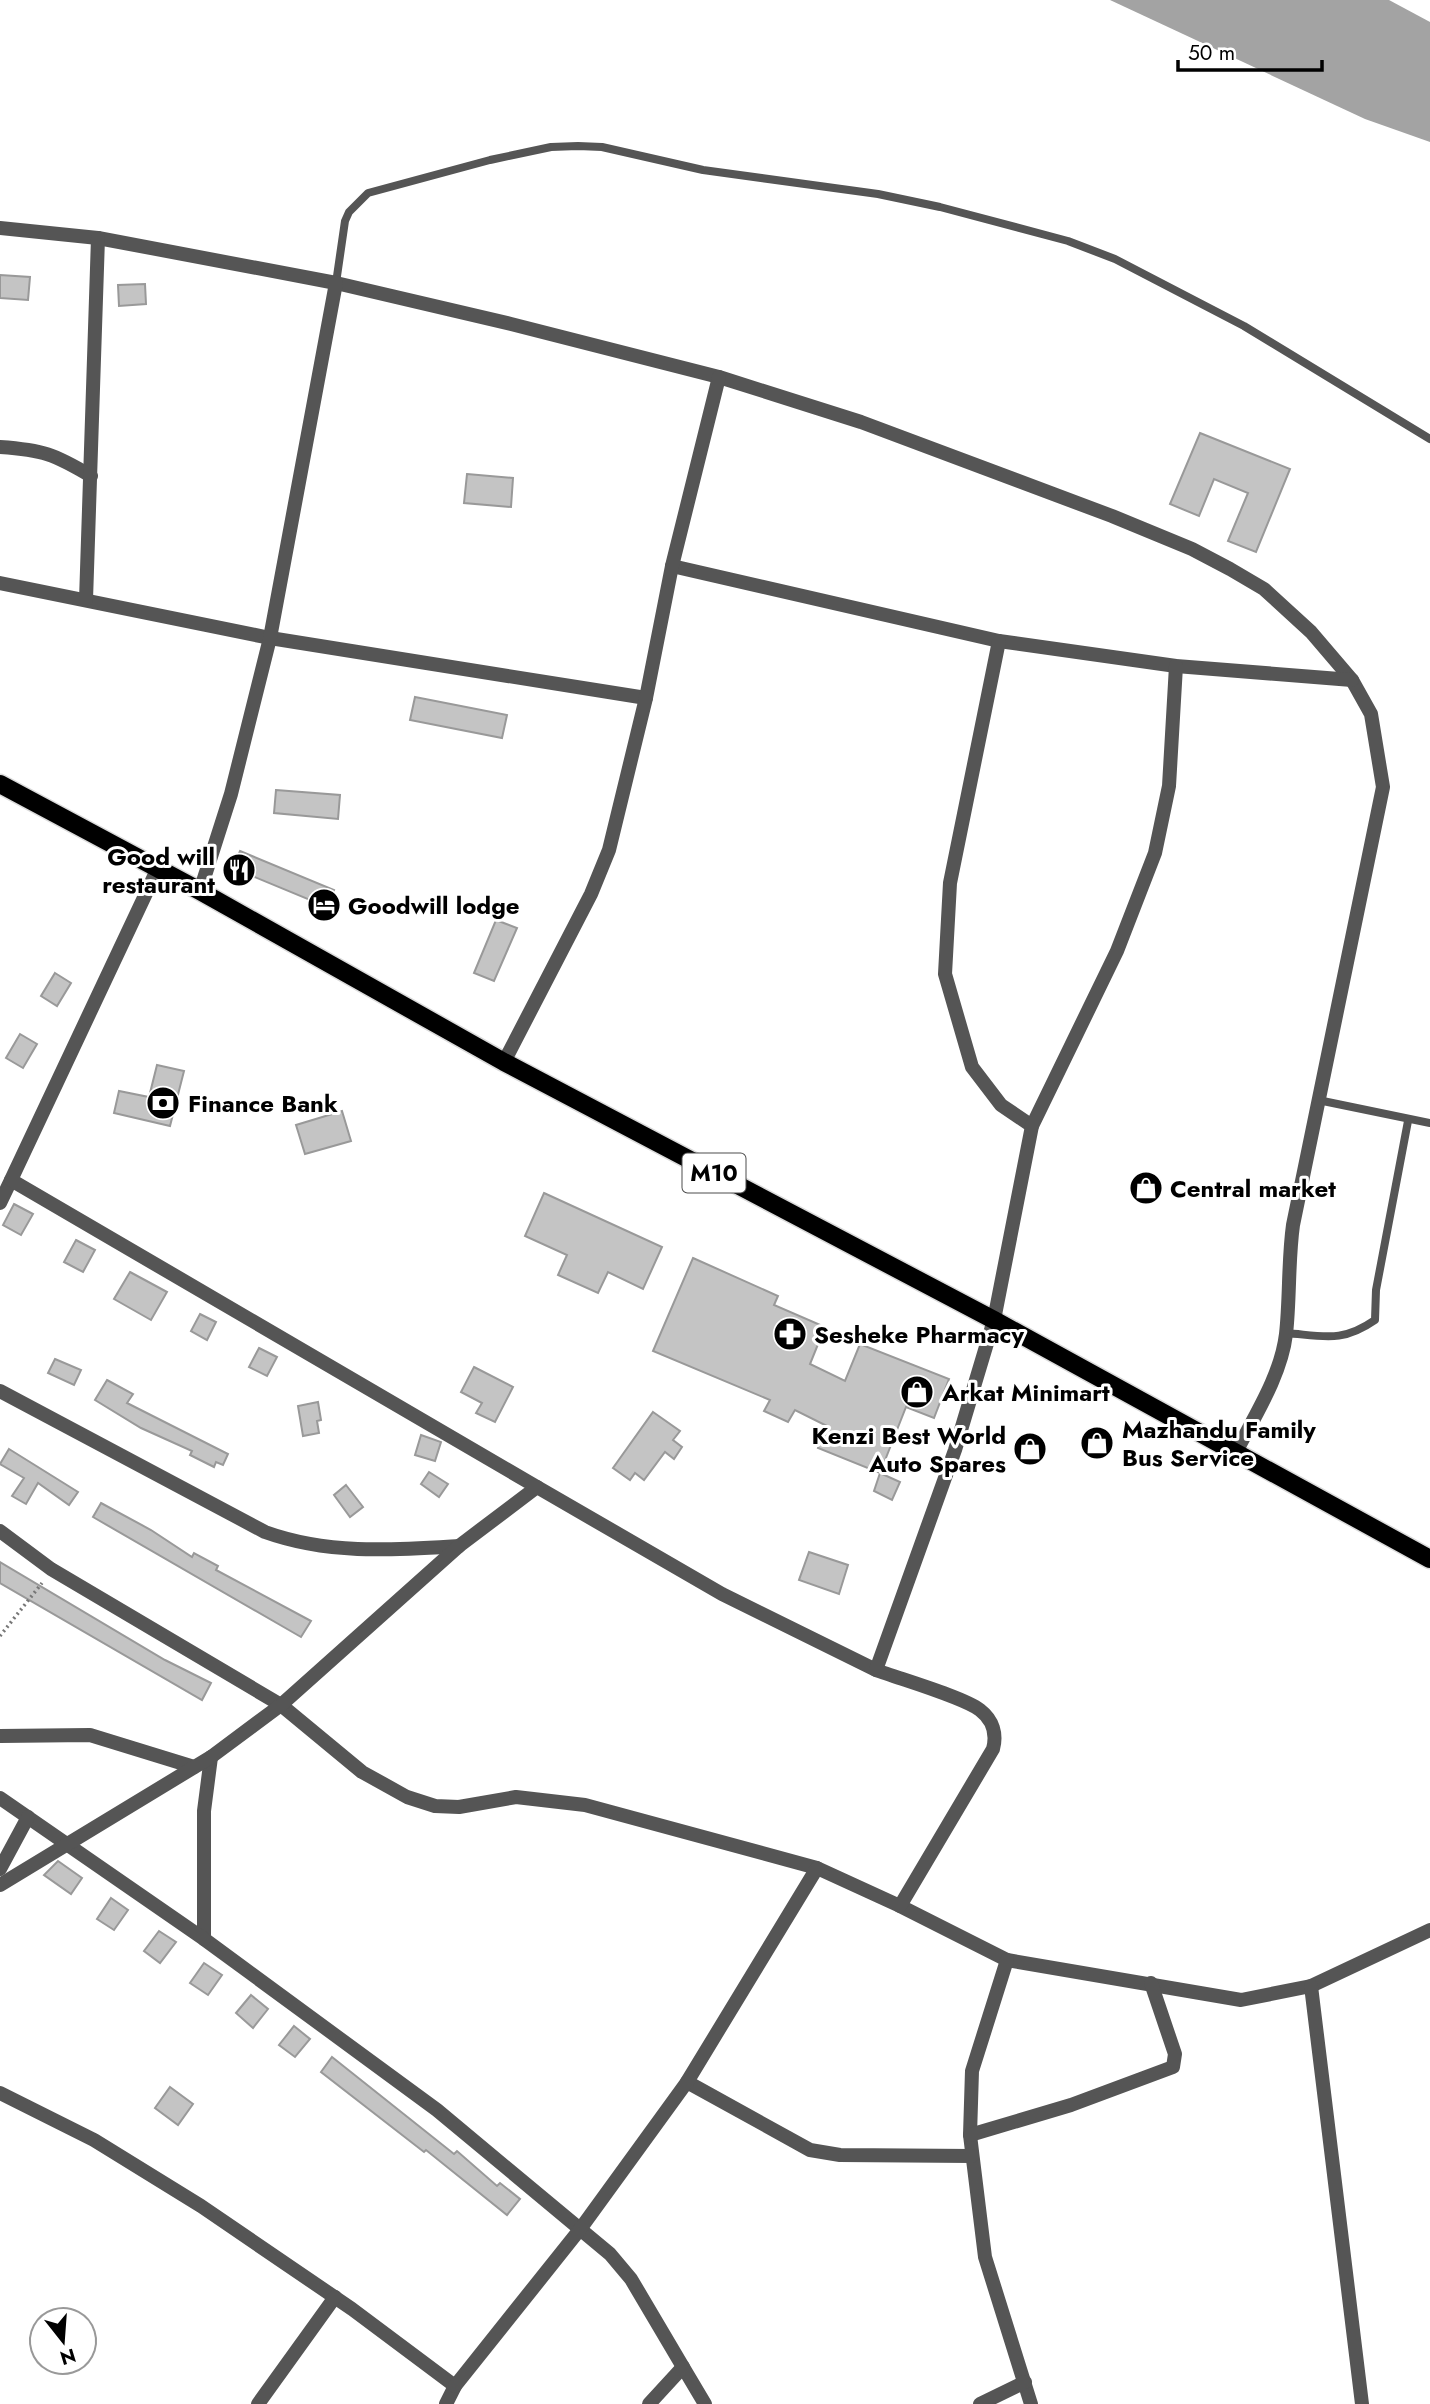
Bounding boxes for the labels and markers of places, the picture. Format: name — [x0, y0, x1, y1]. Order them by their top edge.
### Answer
place label: Good will restaurant — [102, 839, 215, 902]
restaurant icon: Good will restaurant — [220, 851, 258, 889]
hotel icon: Goodwill lodge — [305, 886, 343, 924]
place label: Goodwill lodge — [348, 888, 520, 923]
bank icon: Finance Bank — [144, 1084, 182, 1122]
place label: Finance Bank — [188, 1086, 338, 1121]
shop icon: Central market — [1127, 1169, 1165, 1207]
place label: Central market — [1170, 1171, 1336, 1206]
pharmacy icon: Sesheke Pharmacy — [771, 1315, 809, 1353]
place label: Sesheke Pharmacy — [814, 1317, 1024, 1352]
shop icon: Arkat Minimart — [898, 1373, 936, 1411]
place label: Arkat Minimart — [941, 1375, 1110, 1410]
place label: Mazhandu Family Bus Service — [1122, 1412, 1316, 1475]
place label: Kenzi Best World Auto Spares — [812, 1418, 1006, 1481]
shop icon: Mazhandu Family Bus Service — [1078, 1424, 1116, 1462]
shop icon: Kenzi Best World Auto Spares — [1011, 1430, 1049, 1468]

